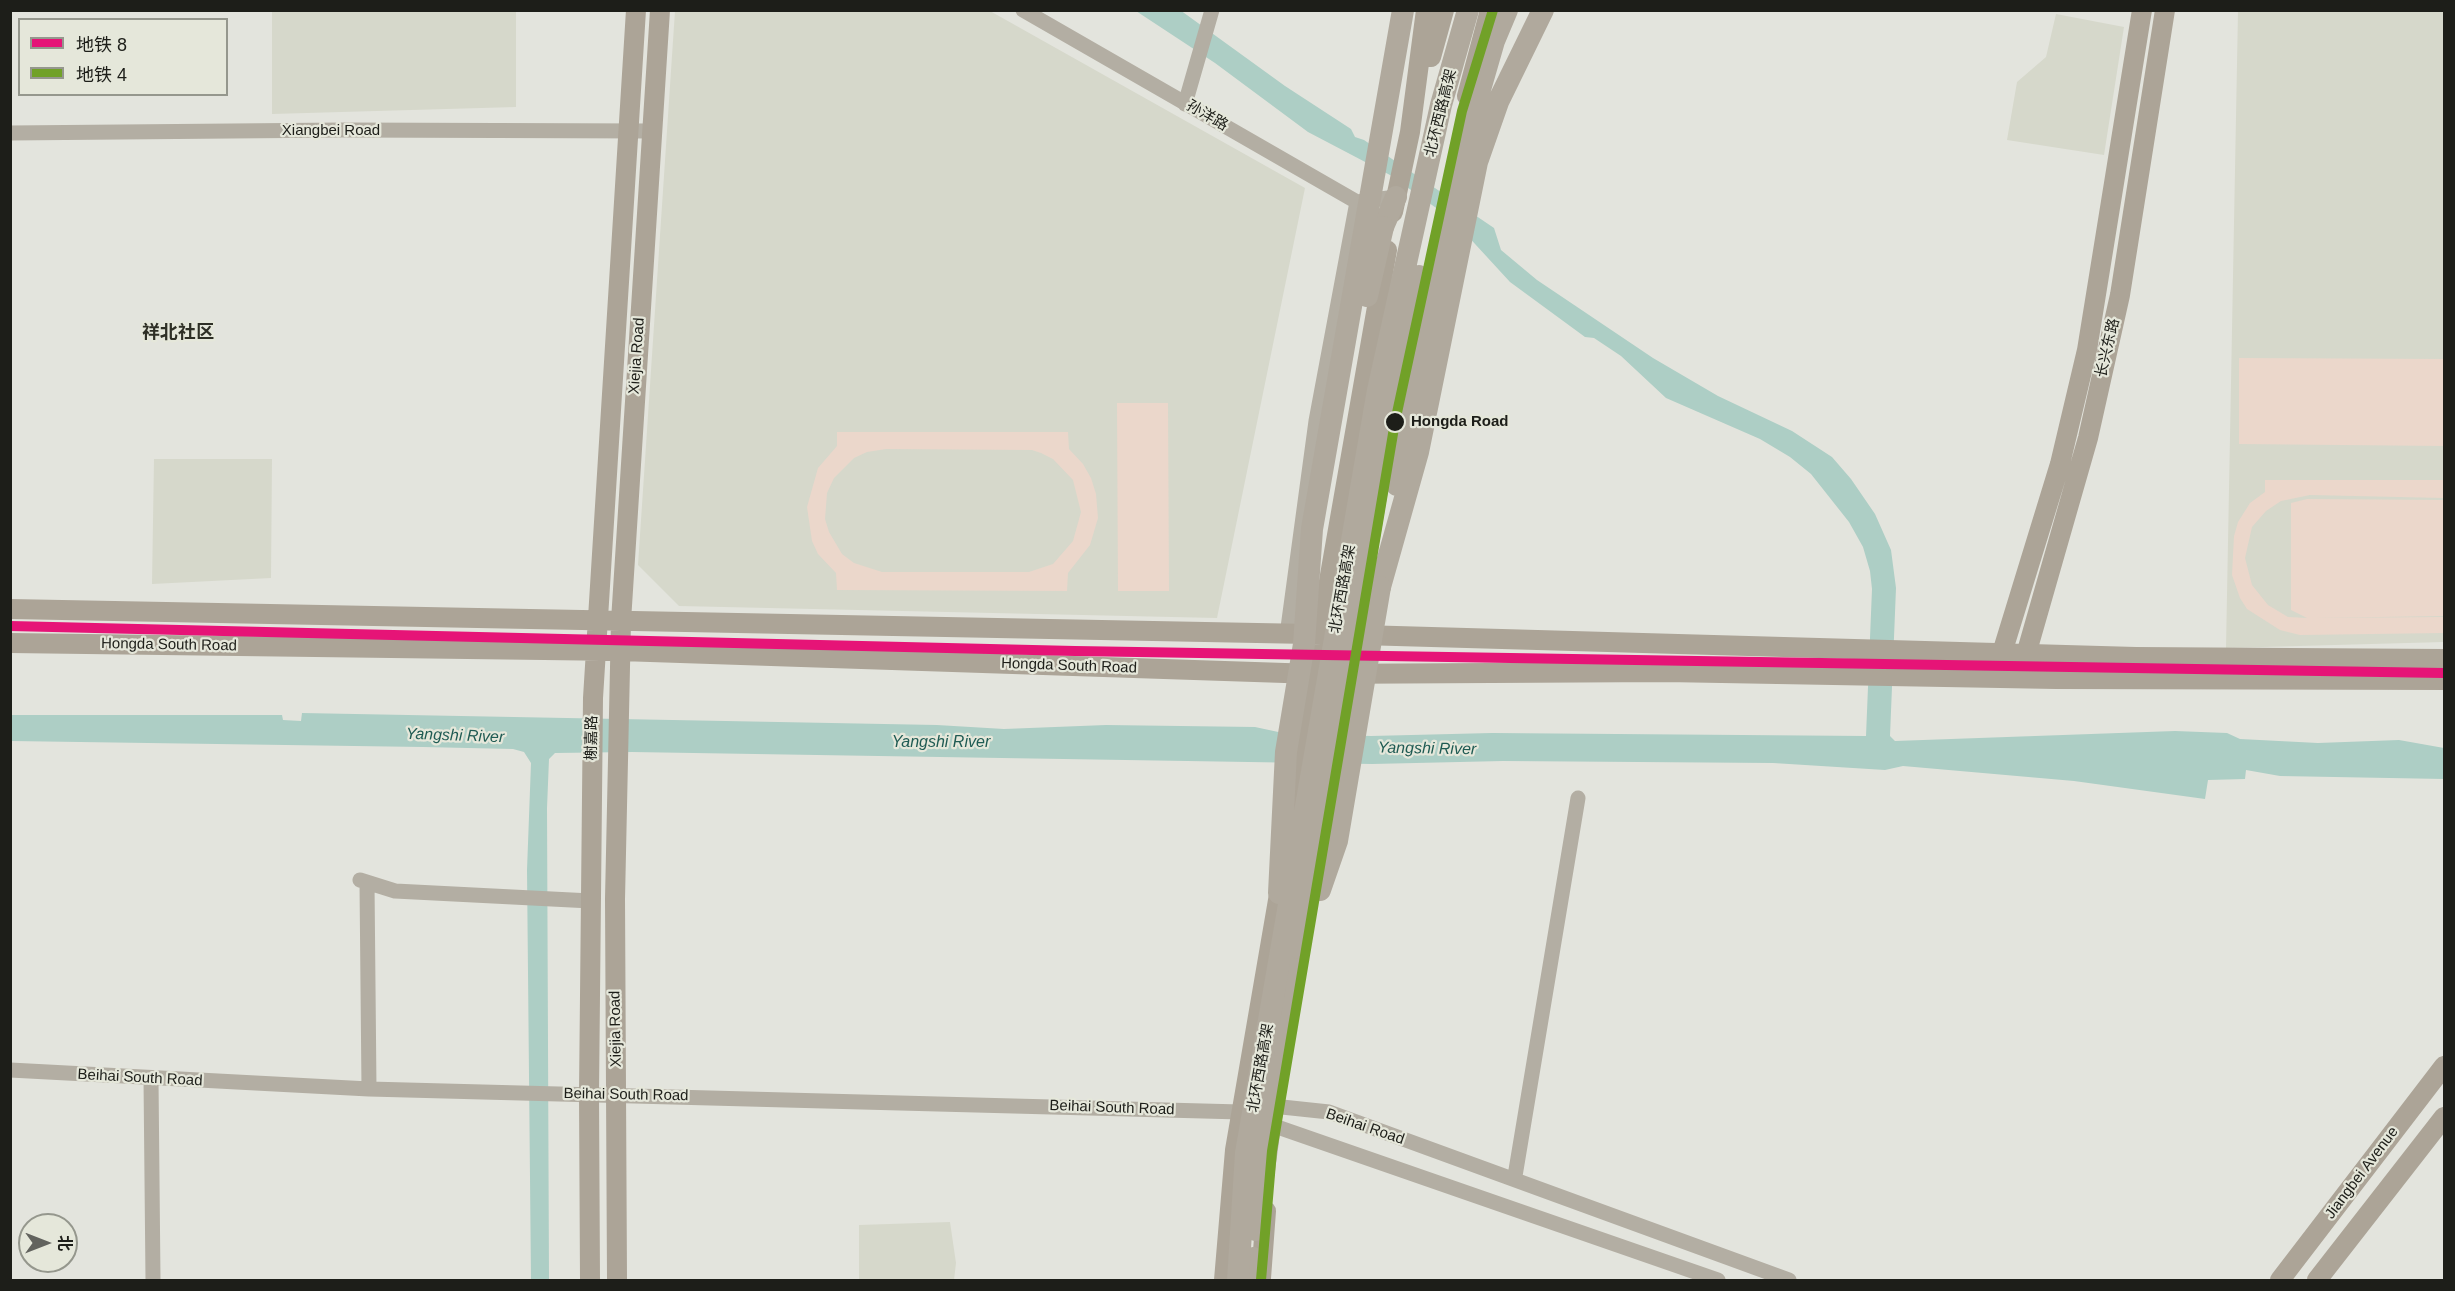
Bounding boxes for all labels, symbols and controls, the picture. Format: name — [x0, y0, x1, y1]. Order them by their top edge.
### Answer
legend — [18, 18, 228, 96]
text: 地铁 8 — [76, 35, 127, 55]
text: 地铁 4 — [76, 65, 127, 85]
street label: 北环西路高架 — [1421, 67, 1461, 159]
street label: 孙洋路 — [1183, 97, 1231, 135]
street label: Xiangbei Road — [282, 122, 380, 140]
street label: Xiejia Road — [625, 317, 649, 395]
street label: 长兴东路 — [2092, 317, 2124, 379]
district label: 祥北社区 — [142, 322, 214, 344]
marker: Hongda Road — [1384, 411, 1406, 433]
place label: Hongda Road — [1411, 413, 1508, 431]
street label: 北环西路高架 — [1326, 543, 1360, 635]
street label: Hongda South Road — [101, 635, 237, 655]
street label: Hongda South Road — [1001, 655, 1137, 677]
street label: 榭嘉路 — [583, 715, 601, 761]
water label: Yangshi River — [405, 725, 505, 747]
water label: Yangshi River — [892, 733, 990, 753]
water label: Yangshi River — [1378, 739, 1476, 759]
street label: Xiejia Road — [606, 990, 626, 1068]
street label: 北环西路高架 — [1244, 1022, 1278, 1114]
street label: Beihai South Road — [77, 1066, 203, 1090]
street label: Beihai South Road — [563, 1085, 689, 1105]
street label: Beihai South Road — [1049, 1097, 1175, 1119]
street label: Beihai Road — [1323, 1105, 1407, 1149]
street label: Jiangbei Avenue — [2322, 1123, 2402, 1223]
north arrow — [18, 1213, 78, 1273]
text: 北 — [56, 1235, 73, 1251]

